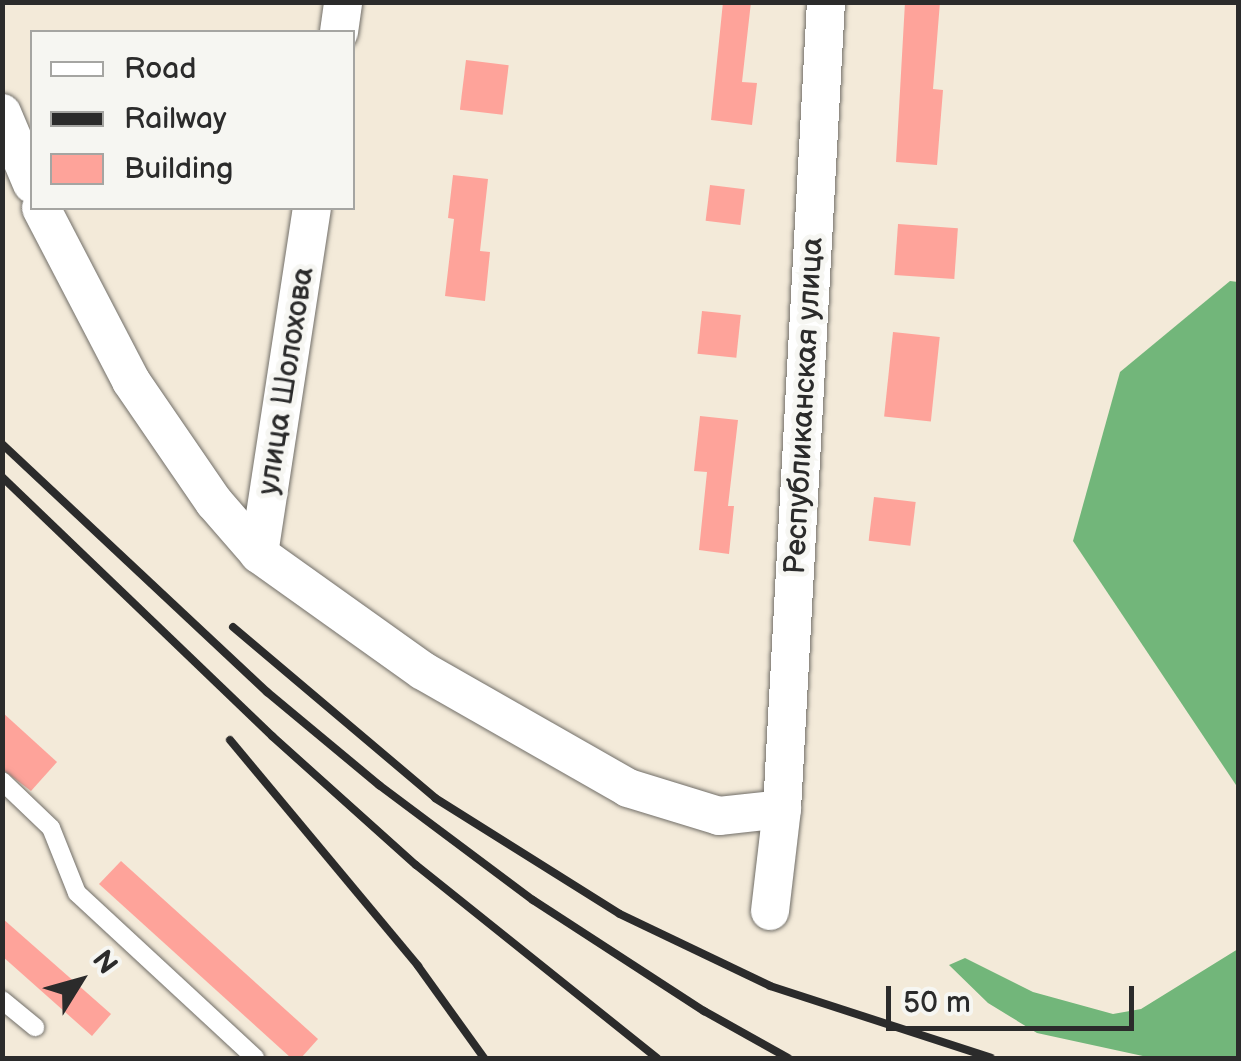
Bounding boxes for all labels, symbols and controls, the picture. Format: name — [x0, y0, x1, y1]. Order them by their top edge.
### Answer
legend — [30, 30, 355, 210]
text: Road — [124, 51, 197, 87]
text: Railway — [124, 101, 226, 137]
text: Building — [124, 151, 233, 187]
street label: Республиканская улица — [777, 236, 831, 576]
street label: улица Шолохова — [250, 265, 322, 497]
north arrow — [30, 931, 130, 1031]
text: N — [85, 944, 124, 981]
scale bar — [891, 966, 1138, 1028]
text: 50 m — [903, 985, 971, 1021]

